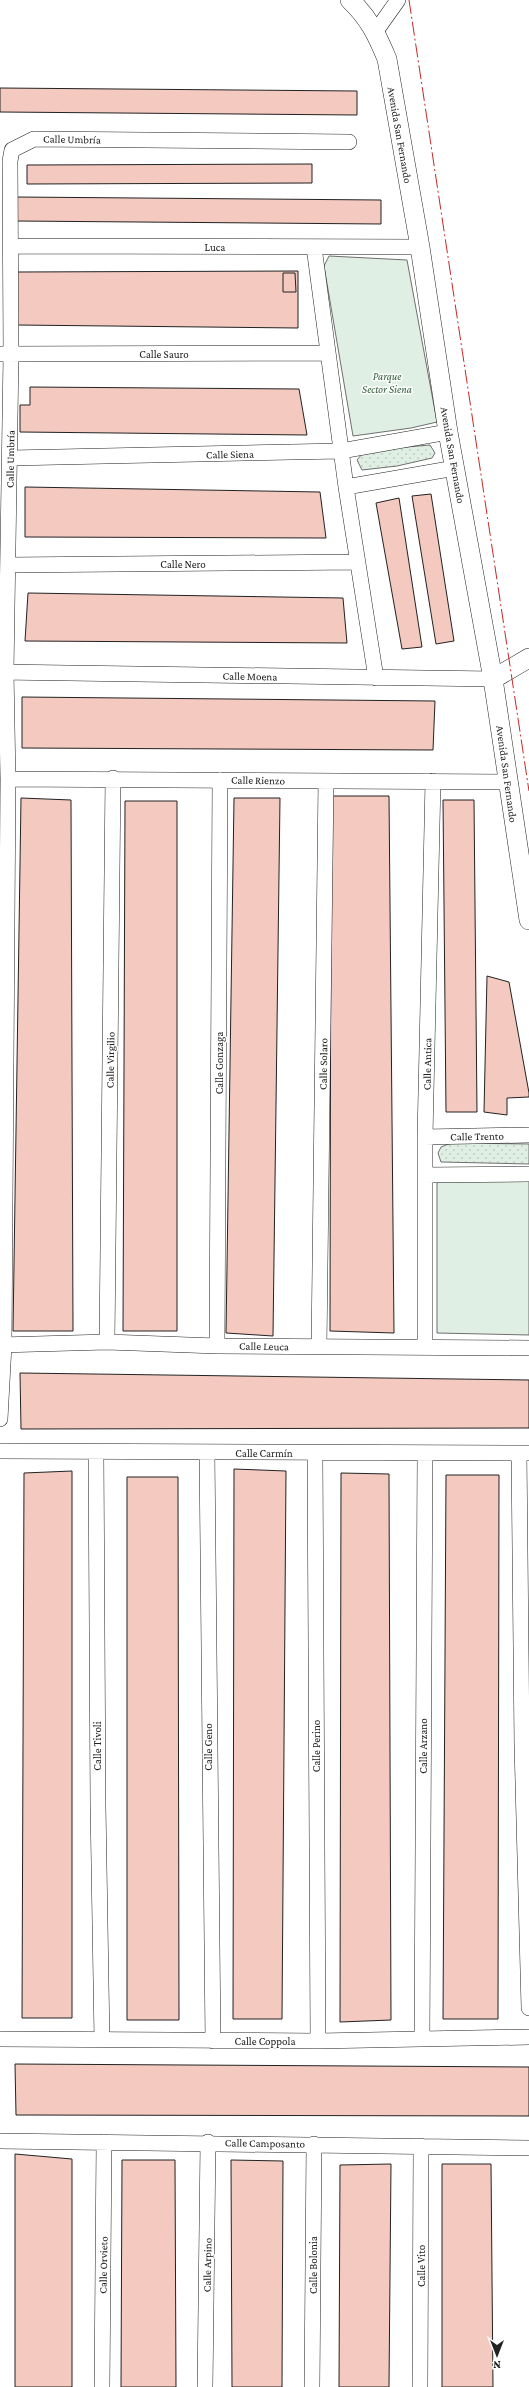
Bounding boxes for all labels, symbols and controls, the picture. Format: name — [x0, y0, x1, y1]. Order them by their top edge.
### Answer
street label: Avenida San Fernando — [386, 86, 414, 185]
street label: Calle Umbría — [43, 132, 101, 146]
street label: Luca — [205, 241, 225, 253]
street label: Calle Sauro — [139, 348, 189, 360]
park label: Parque Sector Siena — [362, 370, 412, 395]
street label: Avenida San Fernando — [439, 406, 467, 505]
street label: Calle Umbría — [3, 430, 17, 488]
street label: Calle Siena — [206, 448, 254, 460]
street label: Calle Nero — [160, 558, 206, 570]
street label: Calle Moena — [223, 670, 277, 682]
street label: Avenida San Fernando — [494, 725, 520, 824]
street label: Calle Rienzo — [231, 774, 286, 786]
street label: Calle Virgilio — [104, 1031, 117, 1088]
street label: Calle Gonzaga — [213, 1032, 226, 1094]
street label: Calle Solaro — [317, 1037, 329, 1090]
street label: Calle Antica — [421, 1038, 433, 1090]
street label: Calle Trento — [450, 1130, 504, 1142]
street label: Calle Leuca — [239, 1340, 289, 1352]
street label: Calle Carmín — [235, 1447, 293, 1459]
street label: Calle Arzano — [417, 1718, 429, 1774]
street label: Calle Perino — [310, 1719, 322, 1772]
street label: Calle Tivoli — [91, 1721, 103, 1771]
street label: Calle Geno — [202, 1723, 214, 1771]
street label: Calle Coppola — [234, 2035, 296, 2048]
street label: Calle Camposanto — [225, 2136, 306, 2151]
street label: Calle Orvieto — [97, 2236, 110, 2294]
street label: Calle Bolonia — [307, 2236, 319, 2294]
street label: Calle Arpino — [201, 2237, 214, 2292]
street label: Calle Vito — [415, 2244, 427, 2287]
north arrow — [477, 2335, 517, 2375]
text: N — [493, 2359, 501, 2371]

